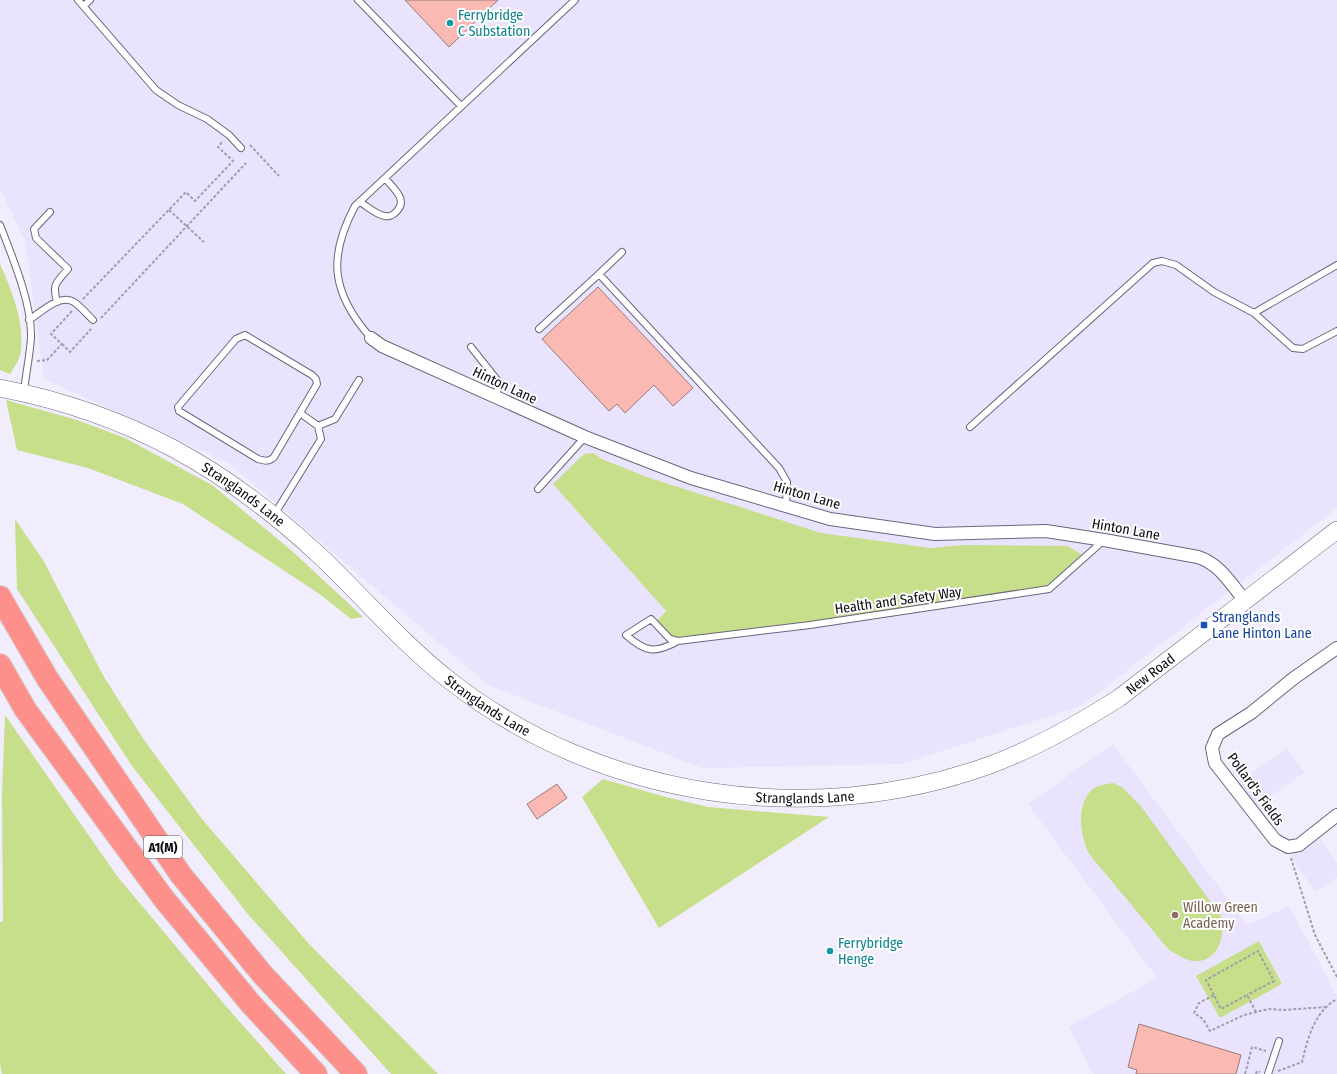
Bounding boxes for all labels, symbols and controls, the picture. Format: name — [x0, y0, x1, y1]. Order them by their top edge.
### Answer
place label: Ferrybridge C Substation — [458, 7, 530, 40]
marker: Ferrybridge C Substation — [445, 18, 455, 28]
street label: Hinton Lane — [470, 363, 540, 408]
street label: Stranglands Lane — [198, 459, 288, 530]
street label: Hinton Lane — [771, 478, 842, 513]
street label: Hinton Lane — [1090, 515, 1161, 544]
street label: Health and Safety Way — [834, 583, 963, 618]
place label: Stranglands Lane Hinton Lane — [1212, 609, 1312, 642]
marker: Stranglands Lane Hinton Lane — [1199, 620, 1209, 630]
street label: New Road — [1123, 650, 1178, 698]
street label: Stranglands Lane — [441, 672, 533, 740]
street label: Pollard's Fields — [1224, 750, 1288, 829]
street label: Stranglands Lane — [755, 788, 855, 807]
road number: A1(M) — [144, 836, 182, 858]
place label: Willow Green Academy — [1183, 899, 1258, 932]
marker: Willow Green Academy — [1170, 910, 1180, 920]
place label: Ferrybridge Henge — [838, 935, 903, 968]
marker: Ferrybridge Henge — [825, 946, 835, 956]

